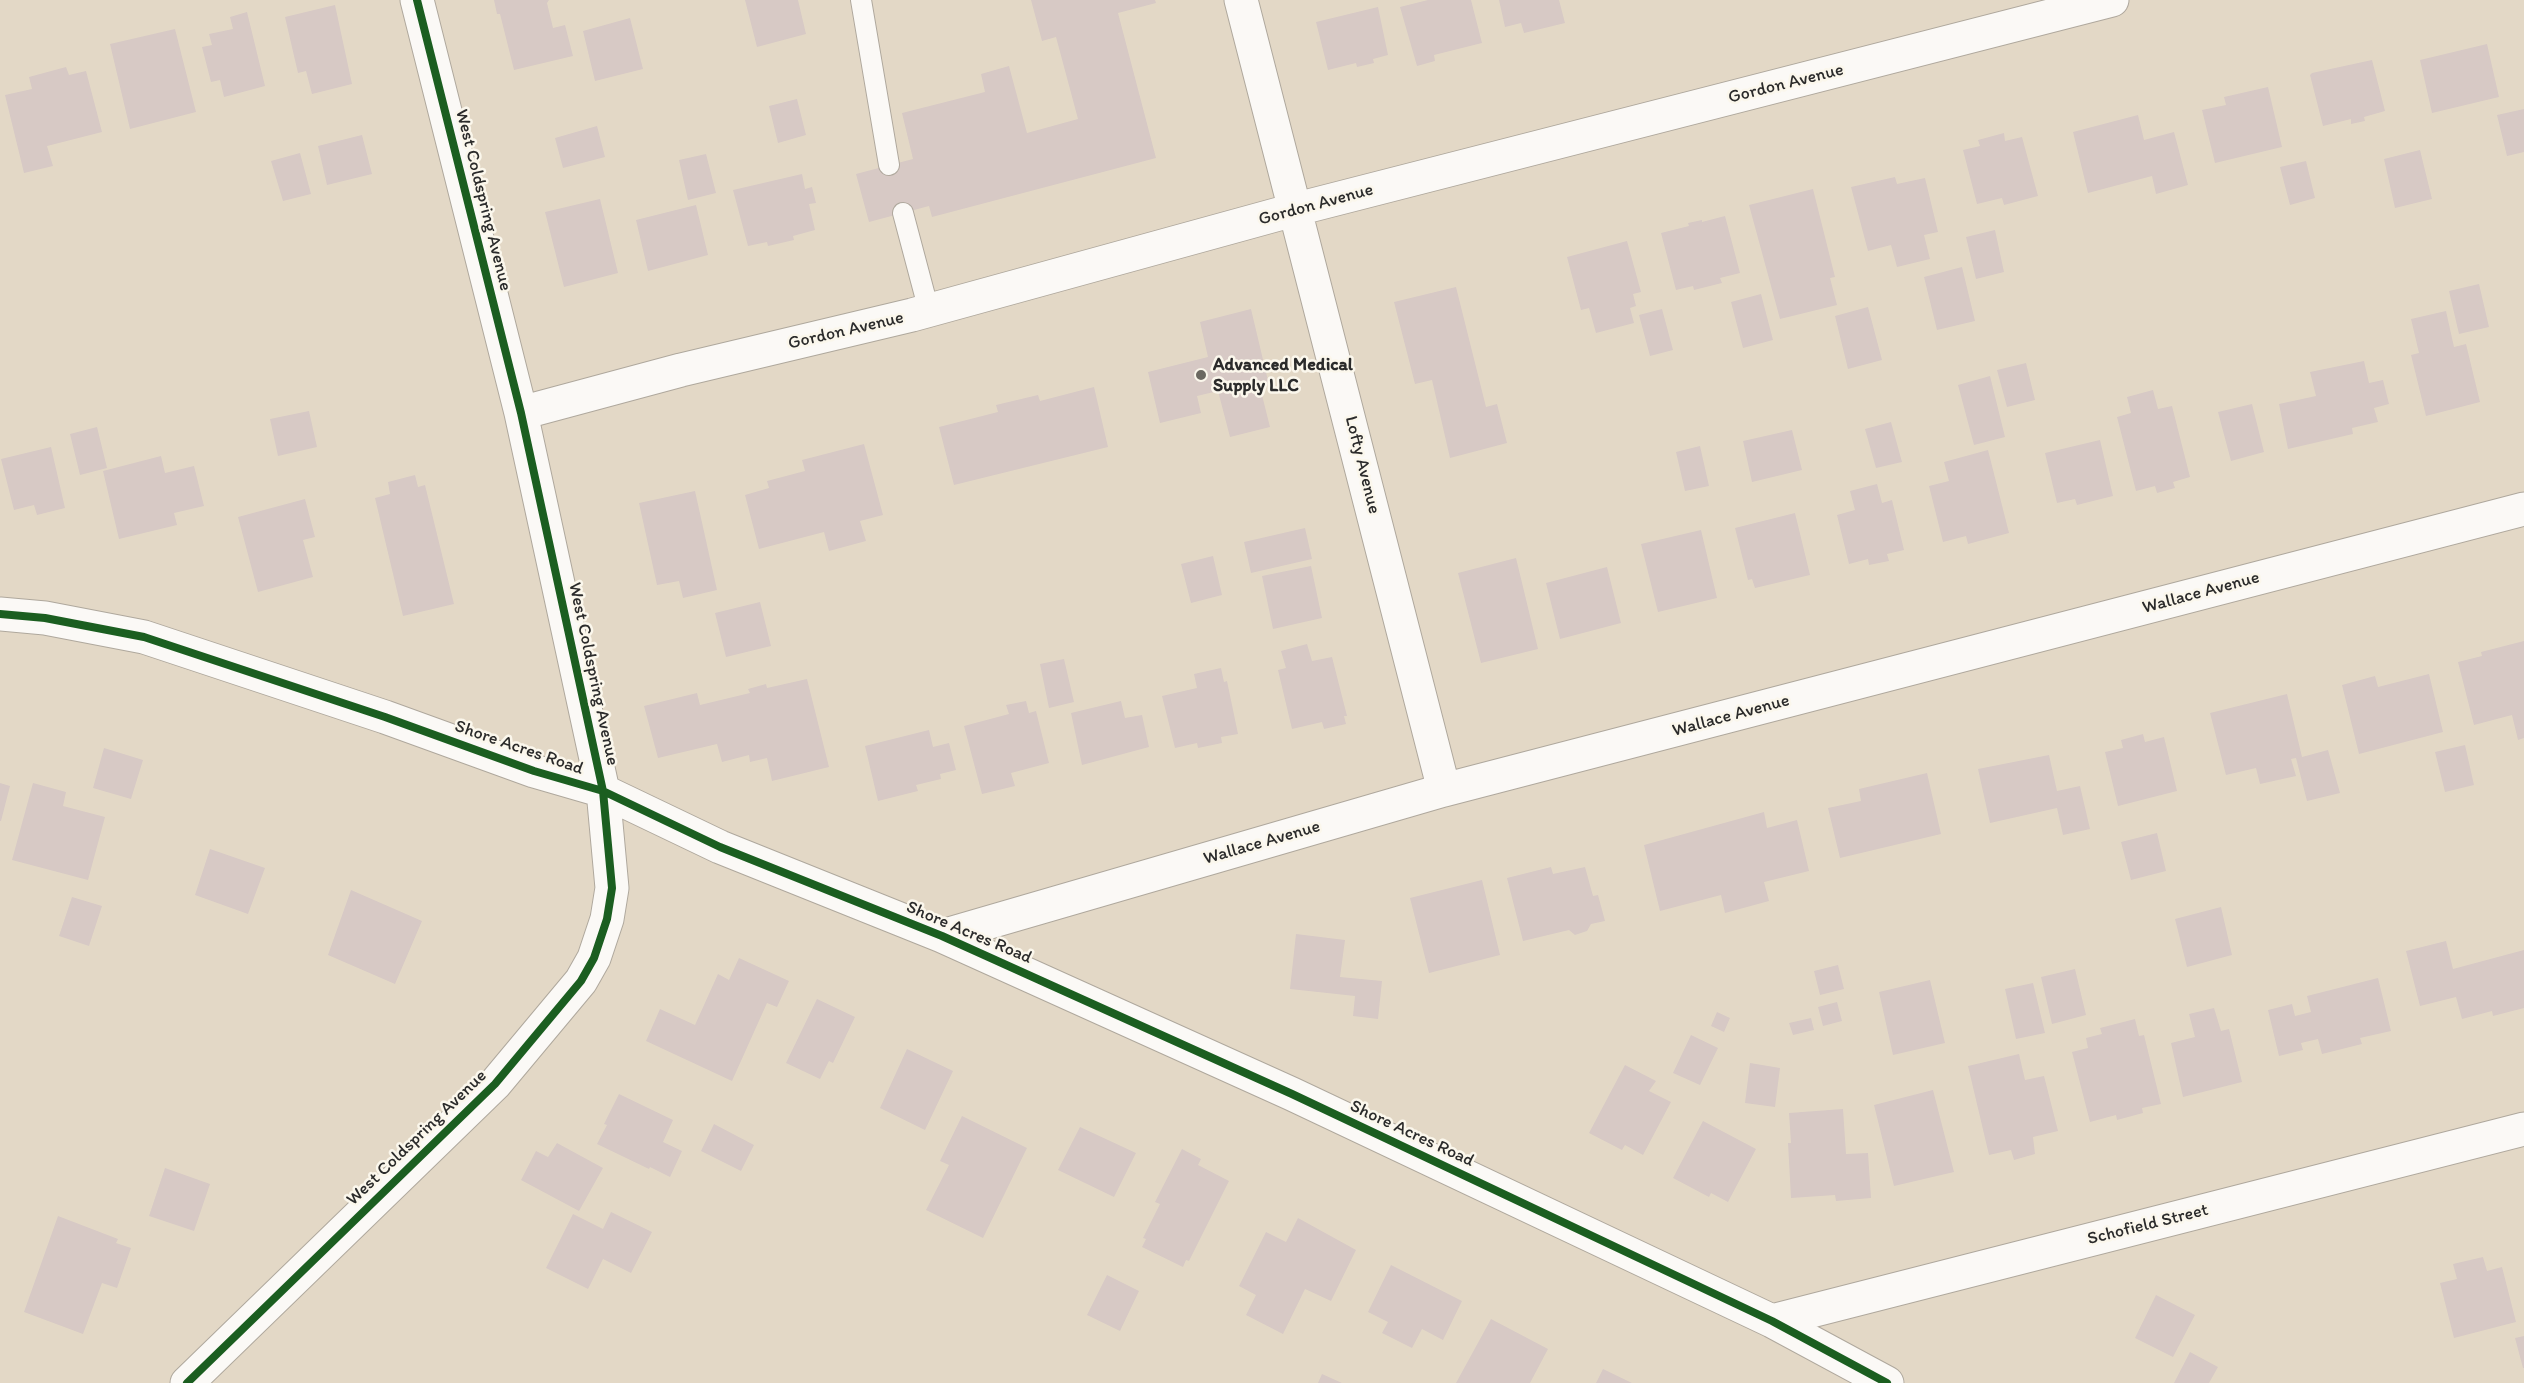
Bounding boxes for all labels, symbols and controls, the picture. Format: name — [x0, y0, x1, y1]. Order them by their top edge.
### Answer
street label: Gordon Avenue — [1726, 59, 1846, 109]
street label: West Coldspring Avenue — [450, 107, 516, 293]
street label: Gordon Avenue — [1256, 179, 1376, 231]
street label: Gordon Avenue — [786, 307, 906, 355]
place label: Advanced Medical Supply LLC — [1213, 354, 1353, 397]
marker: Advanced Medical Supply LLC — [1194, 368, 1208, 382]
street label: Lofty Avenue — [1339, 414, 1385, 516]
street label: Wallace Avenue — [2140, 567, 2262, 619]
street label: West Coldspring Avenue — [563, 581, 623, 767]
street label: Wallace Avenue — [1670, 690, 1792, 742]
street label: Shore Acres Road — [452, 716, 586, 780]
street label: Wallace Avenue — [1201, 816, 1323, 870]
street label: Shore Acres Road — [903, 897, 1035, 969]
street label: West Coldspring Avenue — [342, 1065, 492, 1211]
street label: Shore Acres Road — [1346, 1096, 1478, 1172]
street label: Schofield Street — [2085, 1200, 2211, 1250]

